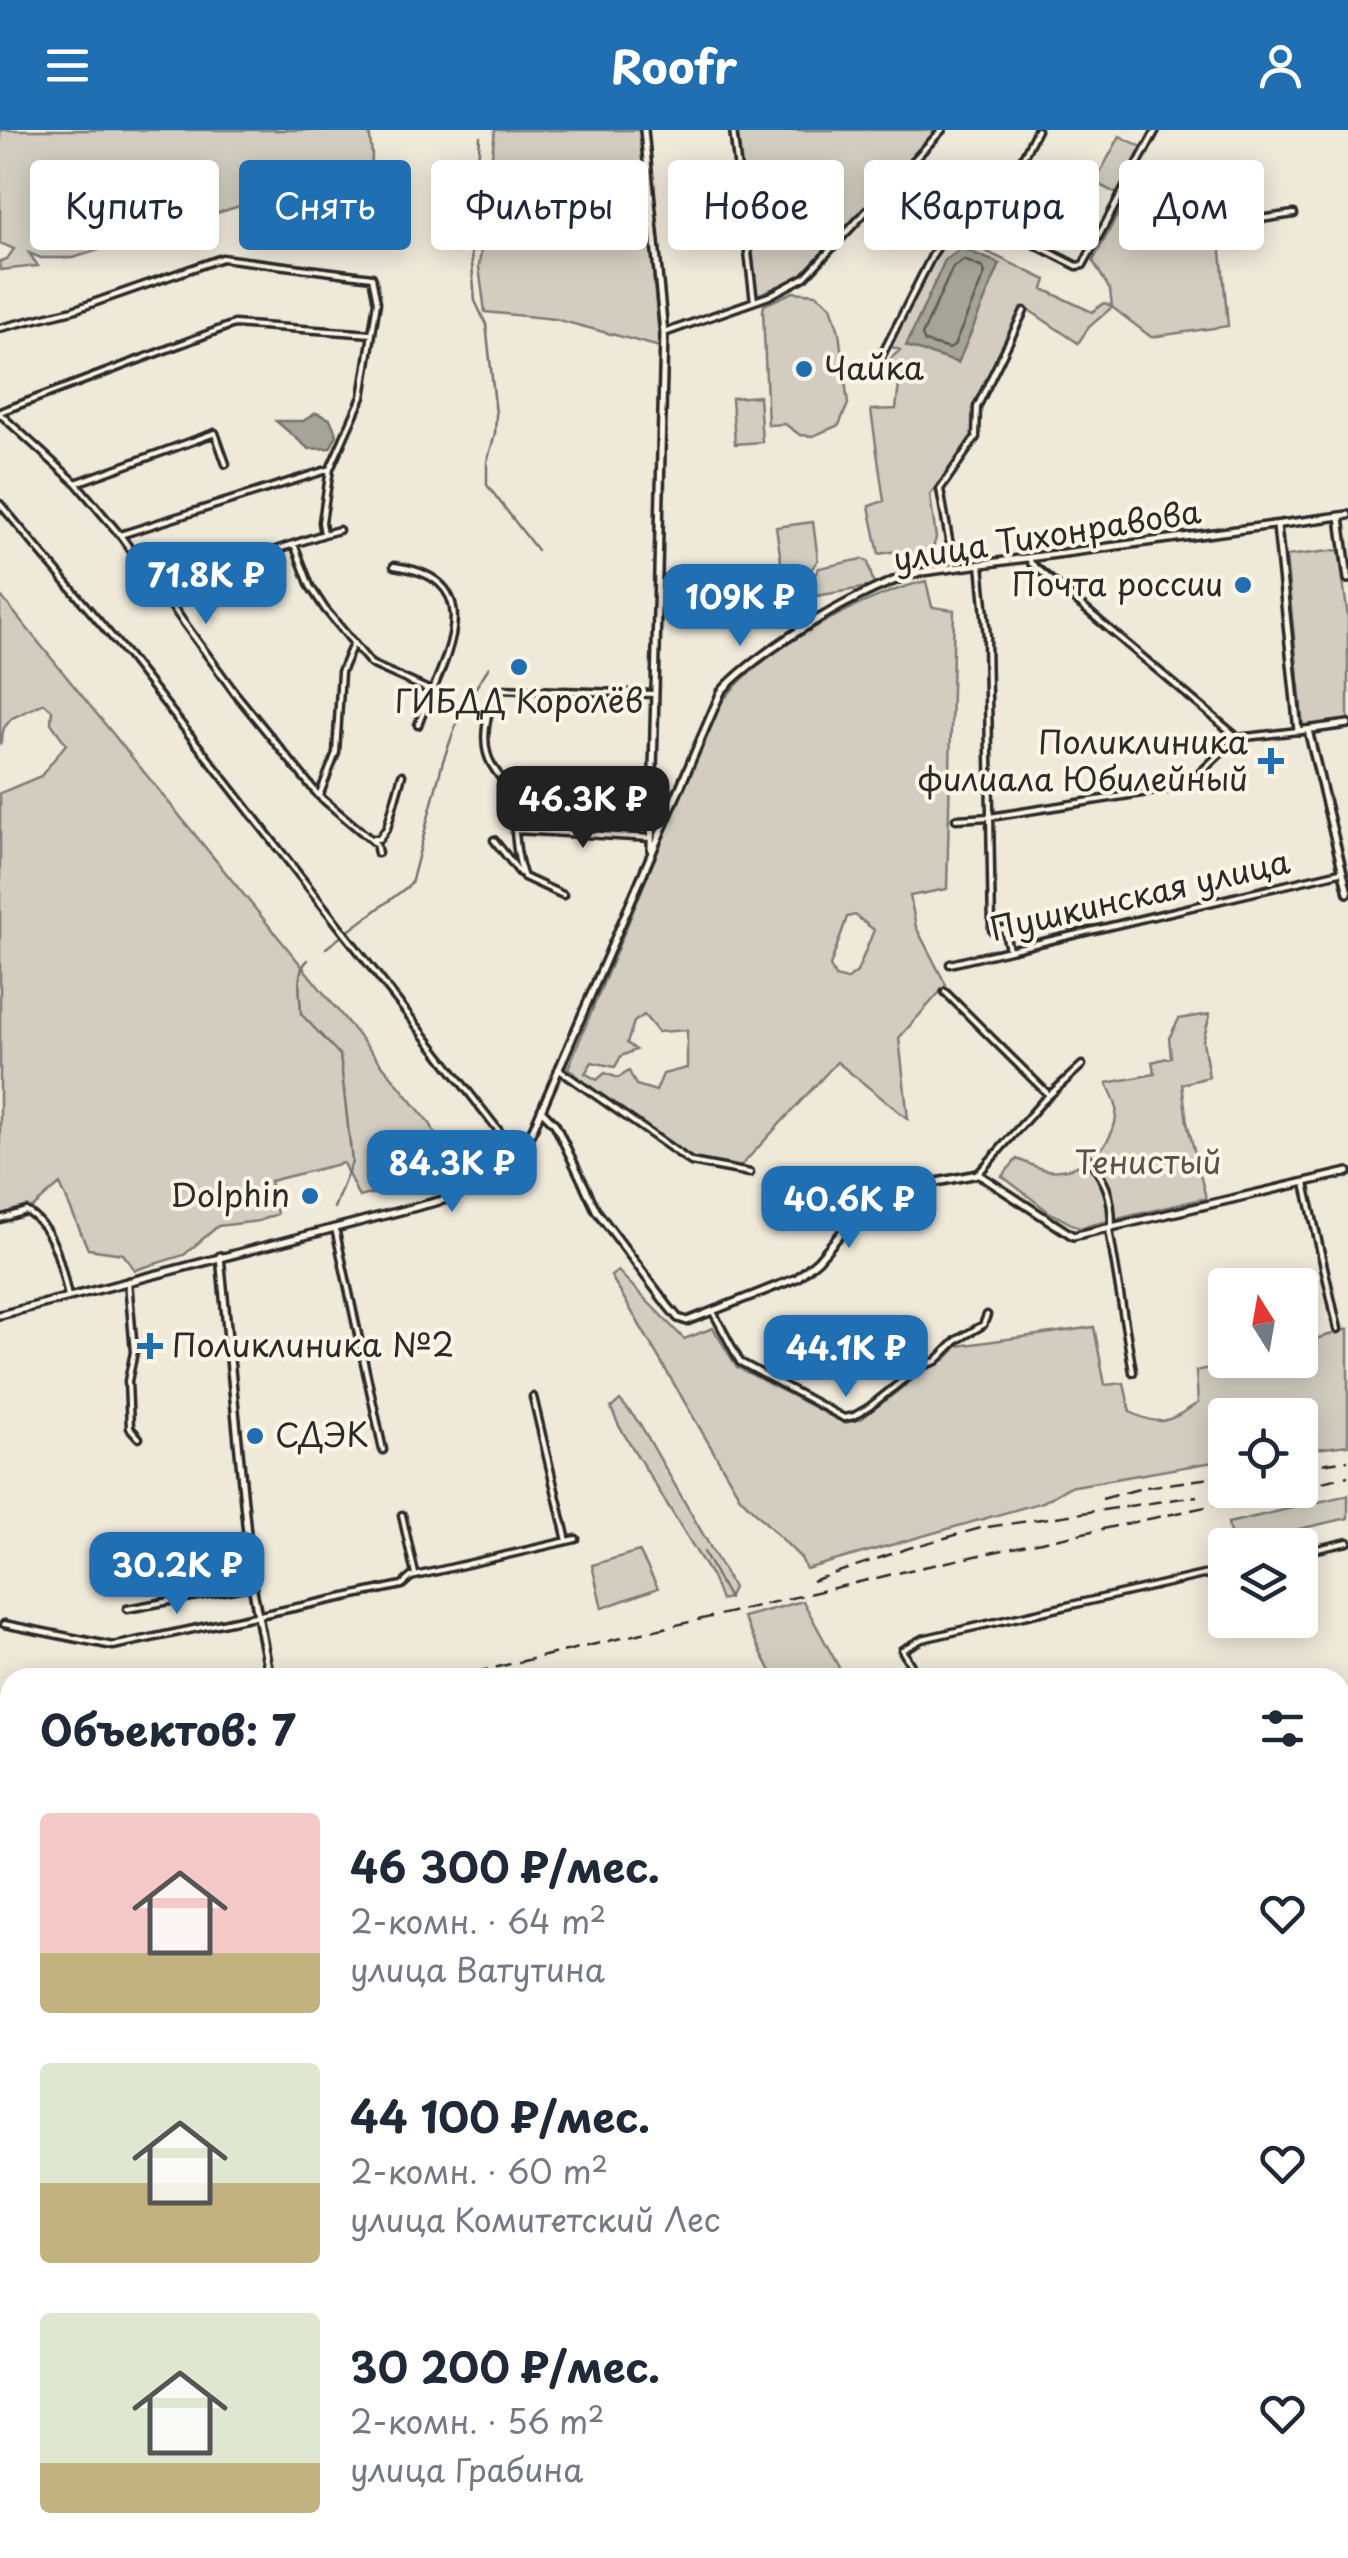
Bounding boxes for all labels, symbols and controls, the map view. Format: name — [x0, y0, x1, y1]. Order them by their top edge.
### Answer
text: Roofr — [611, 31, 737, 99]
icon: menu — [40, 38, 95, 93]
icon: person — [1253, 38, 1308, 93]
chip: Купить — [30, 160, 219, 250]
chip: Снять — [239, 160, 411, 250]
chip: Фильтры — [431, 160, 648, 250]
chip: Новое — [668, 160, 844, 250]
chip: Квартира — [864, 160, 1099, 250]
chip: Дом — [1119, 160, 1264, 250]
place label: Чайка — [824, 343, 924, 391]
marker: Чайка — [793, 358, 815, 380]
street label: улица Тихонравова — [889, 486, 1204, 582]
pin: 71.8K ₽ — [114, 542, 298, 627]
text: 71.8K ₽ — [147, 550, 265, 598]
place label: Почта россии — [1012, 559, 1223, 607]
pin: 109K ₽ — [659, 564, 821, 649]
text: 109K ₽ — [685, 572, 795, 620]
marker: Почта россии — [1232, 574, 1254, 596]
marker: ГИБДД Королёв — [508, 656, 530, 678]
place label: ГИБДД Королёв — [395, 676, 643, 724]
place label: Поликлиника филиала Юбилейный — [917, 717, 1248, 802]
marker: Поликлиника филиала Юбилейный — [1258, 748, 1284, 774]
pin: 46.3K ₽ — [491, 766, 675, 851]
text: 46.3K ₽ — [518, 774, 648, 822]
street label: Пушкинская улица — [985, 836, 1294, 952]
pin: 84.3K ₽ — [360, 1130, 544, 1215]
park label: Тенистый — [1074, 1137, 1222, 1185]
text: 84.3K ₽ — [389, 1138, 515, 1186]
pin: 40.6K ₽ — [757, 1166, 941, 1251]
place label: Dolphin — [170, 1170, 290, 1218]
text: 40.6K ₽ — [783, 1174, 915, 1222]
marker: Dolphin — [299, 1185, 321, 1207]
north arrow — [1208, 1268, 1318, 1378]
map controls — [1208, 1268, 1318, 1638]
pin: 44.1K ₽ — [754, 1315, 938, 1400]
place label: Поликлиника №2 — [172, 1320, 454, 1368]
text: 44.1K ₽ — [786, 1323, 906, 1371]
marker: Поликлиника №2 — [137, 1333, 163, 1359]
button: locate — [1208, 1398, 1318, 1508]
place label: СДЭК — [275, 1410, 369, 1458]
marker: СДЭК — [244, 1425, 266, 1447]
button: layers — [1208, 1528, 1318, 1638]
pin: 30.2K ₽ — [85, 1532, 269, 1617]
text: 30.2K ₽ — [111, 1540, 243, 1588]
text: Объектов: 7 — [40, 1697, 296, 1760]
icon: filters — [1255, 1701, 1310, 1756]
text: 46 300 ₽/мес. — [350, 1834, 660, 1897]
icon: home — [120, 1853, 240, 1973]
icon: heart — [1255, 1886, 1310, 1941]
text: 2-комн. · 64 m² — [350, 1897, 606, 1945]
text: улица Ватутина — [350, 1945, 605, 1993]
text: 44 100 ₽/мес. — [350, 2084, 650, 2147]
icon: home — [120, 2103, 240, 2223]
icon: heart — [1255, 2136, 1310, 2191]
text: 2-комн. · 60 m² — [350, 2147, 608, 2195]
text: улица Комитетский Лес — [350, 2195, 721, 2243]
text: 30 200 ₽/мес. — [350, 2334, 660, 2397]
icon: home — [120, 2353, 240, 2473]
icon: heart — [1255, 2386, 1310, 2441]
text: 2-комн. · 56 m² — [350, 2397, 604, 2445]
text: улица Грабина — [350, 2445, 583, 2493]

